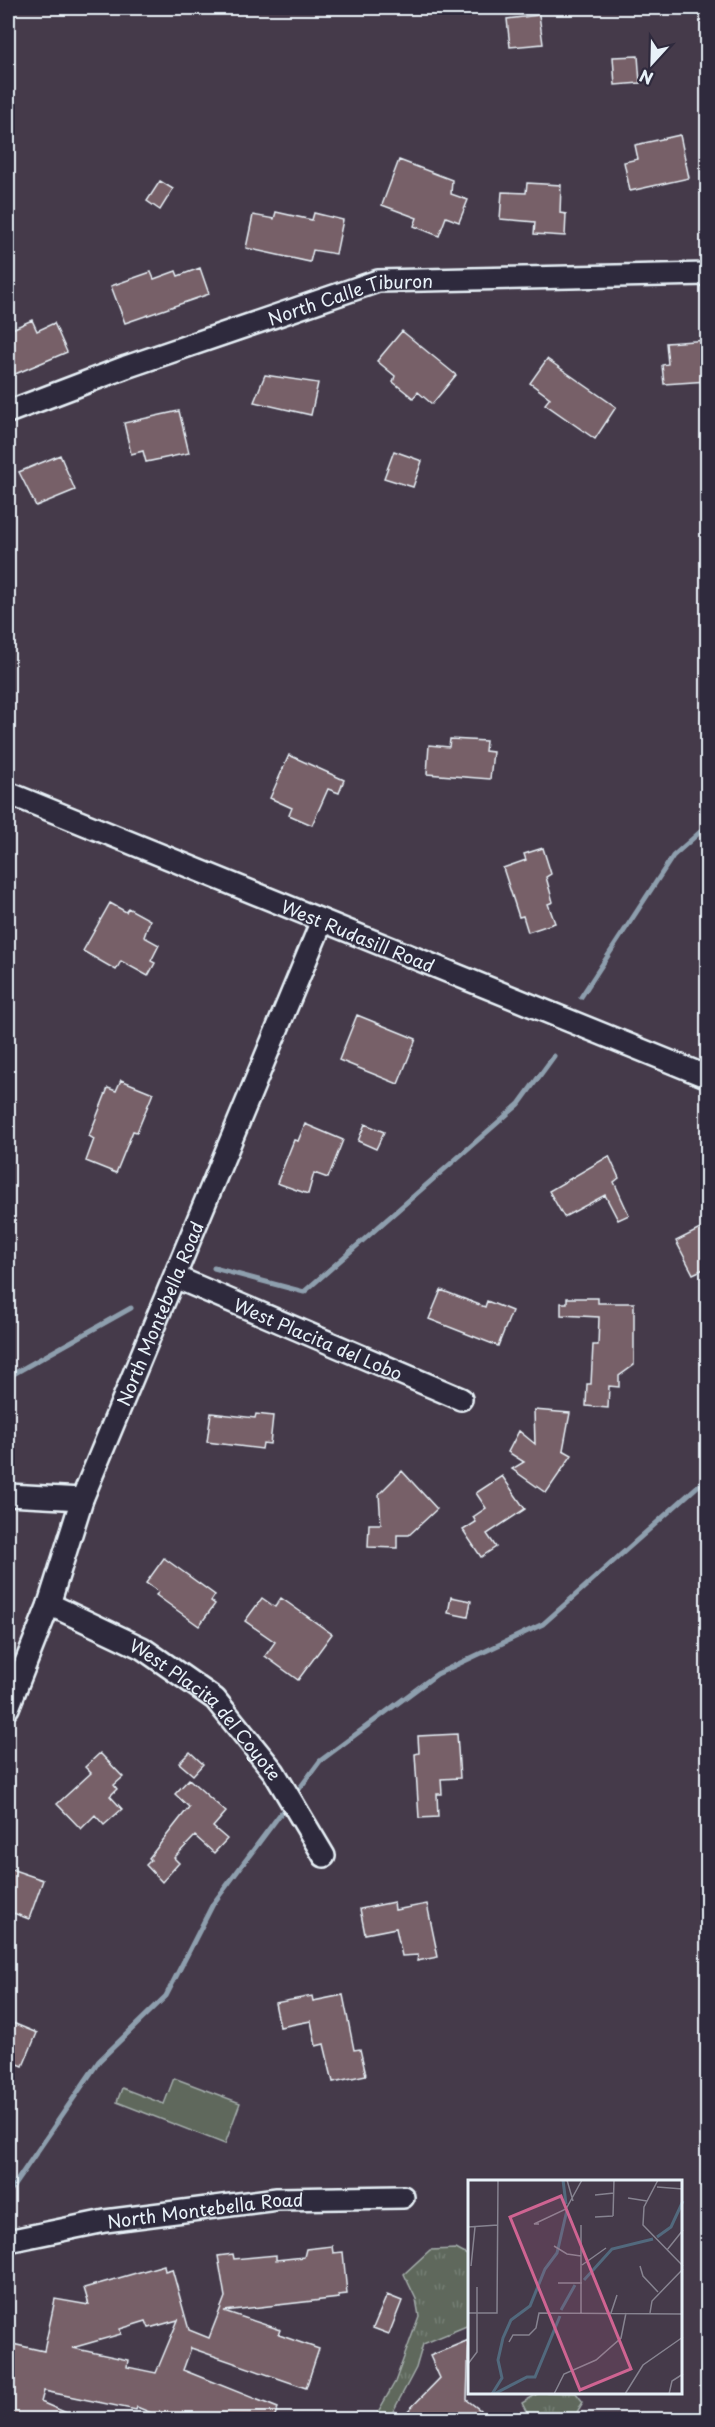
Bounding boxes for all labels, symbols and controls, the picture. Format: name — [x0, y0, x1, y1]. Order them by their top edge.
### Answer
north arrow — [622, 33, 682, 93]
text: N — [636, 64, 656, 91]
street label: North Calle Tiburon — [264, 266, 433, 331]
street label: West Rudasill Road — [277, 892, 439, 978]
street label: North Montebella Road — [109, 1217, 209, 1410]
street label: West Placita del Lobo — [230, 1290, 407, 1386]
street label: West Placita del Coyote — [126, 1631, 289, 1785]
inset map — [468, 2180, 682, 2394]
street label: North Montebella Road — [105, 2185, 304, 2234]

